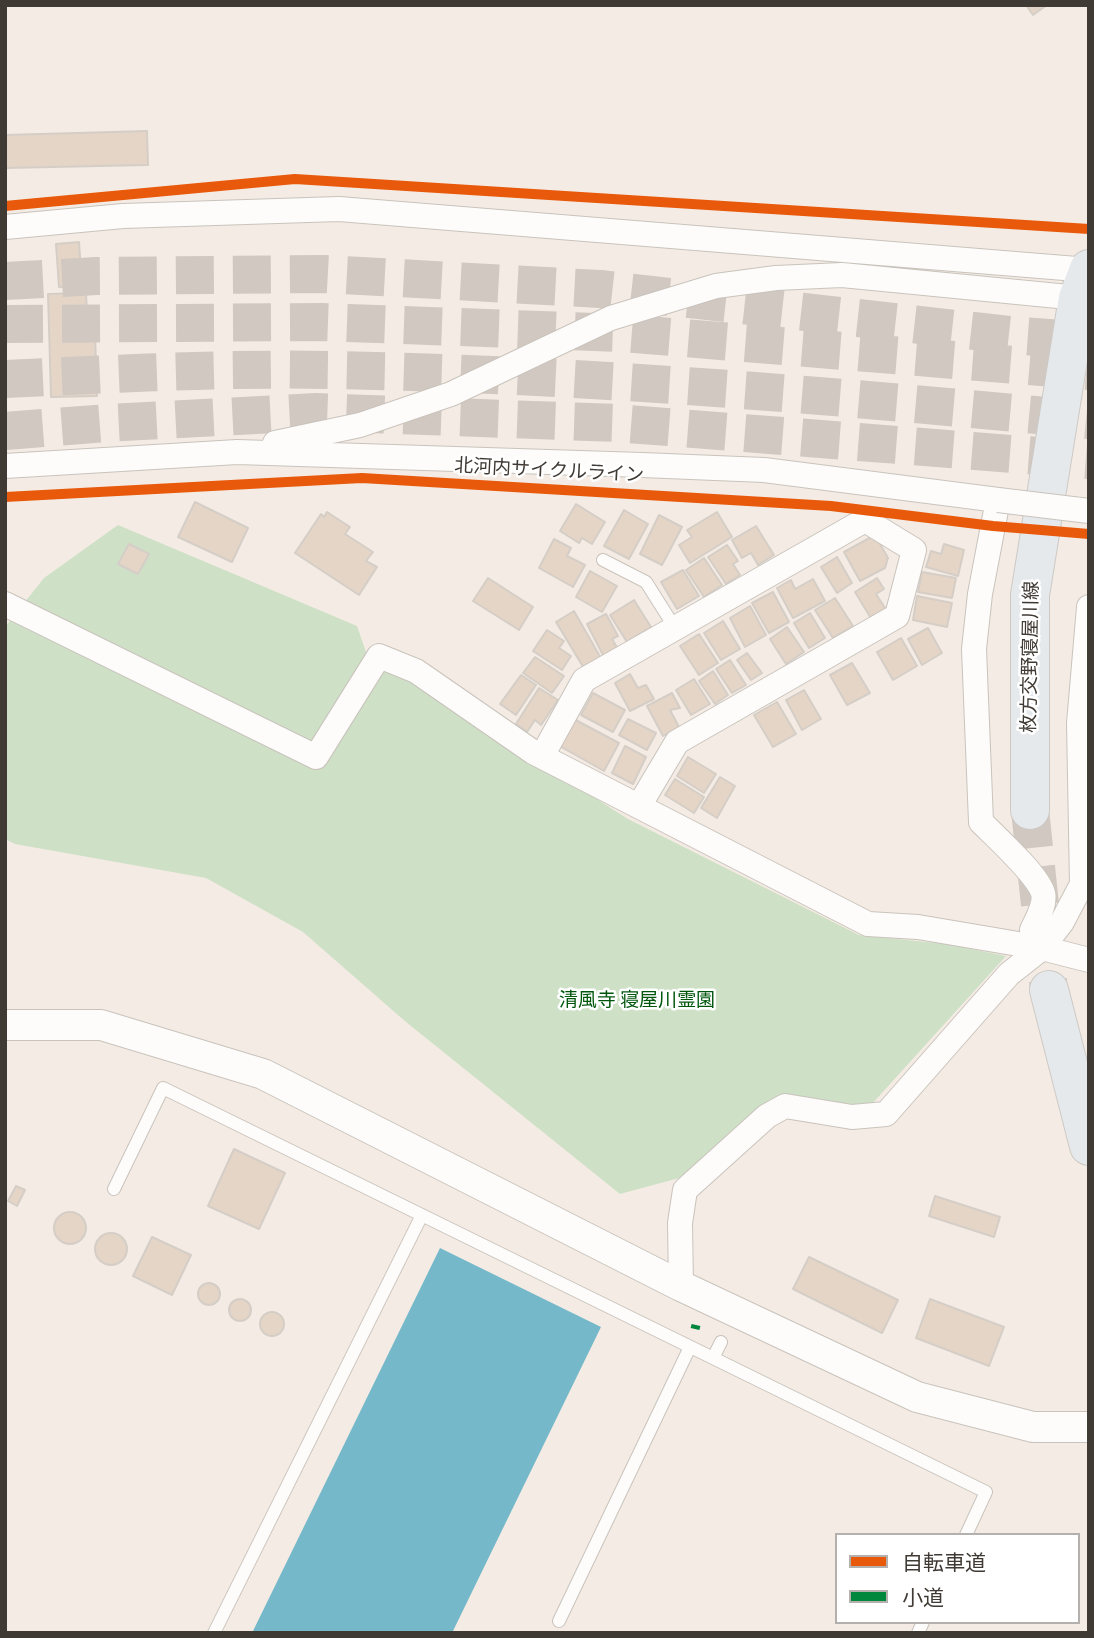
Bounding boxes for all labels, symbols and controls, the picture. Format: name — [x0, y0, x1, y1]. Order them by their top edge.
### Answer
street label: 北河内サイクルライン — [454, 456, 644, 488]
street label: 枚方交野寝屋川線 — [1019, 581, 1045, 733]
park label: 清風寺 寝屋川霊園 — [559, 991, 715, 1013]
legend — [835, 1533, 1080, 1624]
text: 自転車道 — [902, 1548, 986, 1578]
text: 小道 — [902, 1583, 944, 1613]

